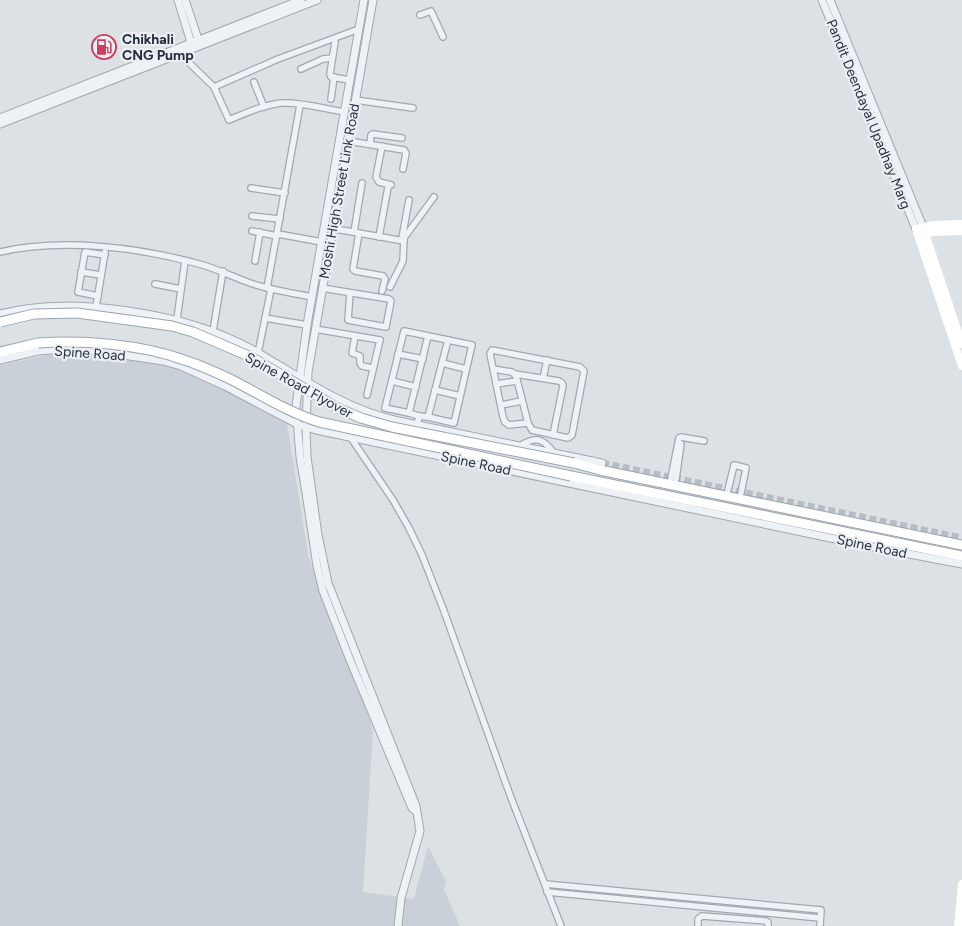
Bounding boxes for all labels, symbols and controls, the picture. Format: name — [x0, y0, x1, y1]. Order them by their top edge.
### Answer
street label: Pandit Deendayal Upadhay Marg — [823, 17, 914, 212]
place label: Chikhali CNG Pump — [122, 31, 194, 64]
fuel station icon: Chikhali CNG Pump — [91, 34, 117, 60]
street label: Moshi High Street Link Road — [316, 102, 363, 280]
street label: Spine Road — [54, 343, 126, 364]
street label: Spine Road Flyover — [242, 349, 356, 422]
street label: Spine Road — [439, 448, 513, 479]
street label: Spine Road — [835, 531, 909, 562]

